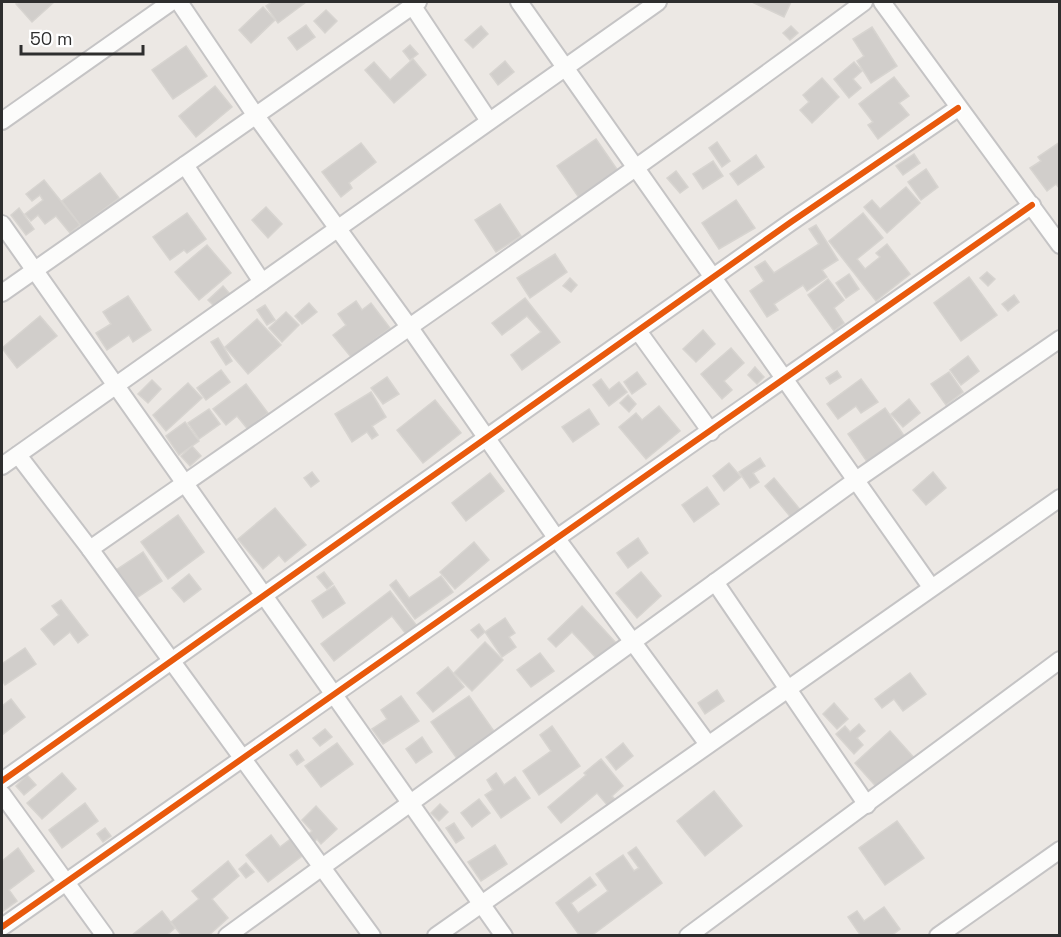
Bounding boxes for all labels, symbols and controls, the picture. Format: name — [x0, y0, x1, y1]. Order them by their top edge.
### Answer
scale bar — [21, 18, 142, 56]
text: 50 m — [30, 27, 72, 50]

